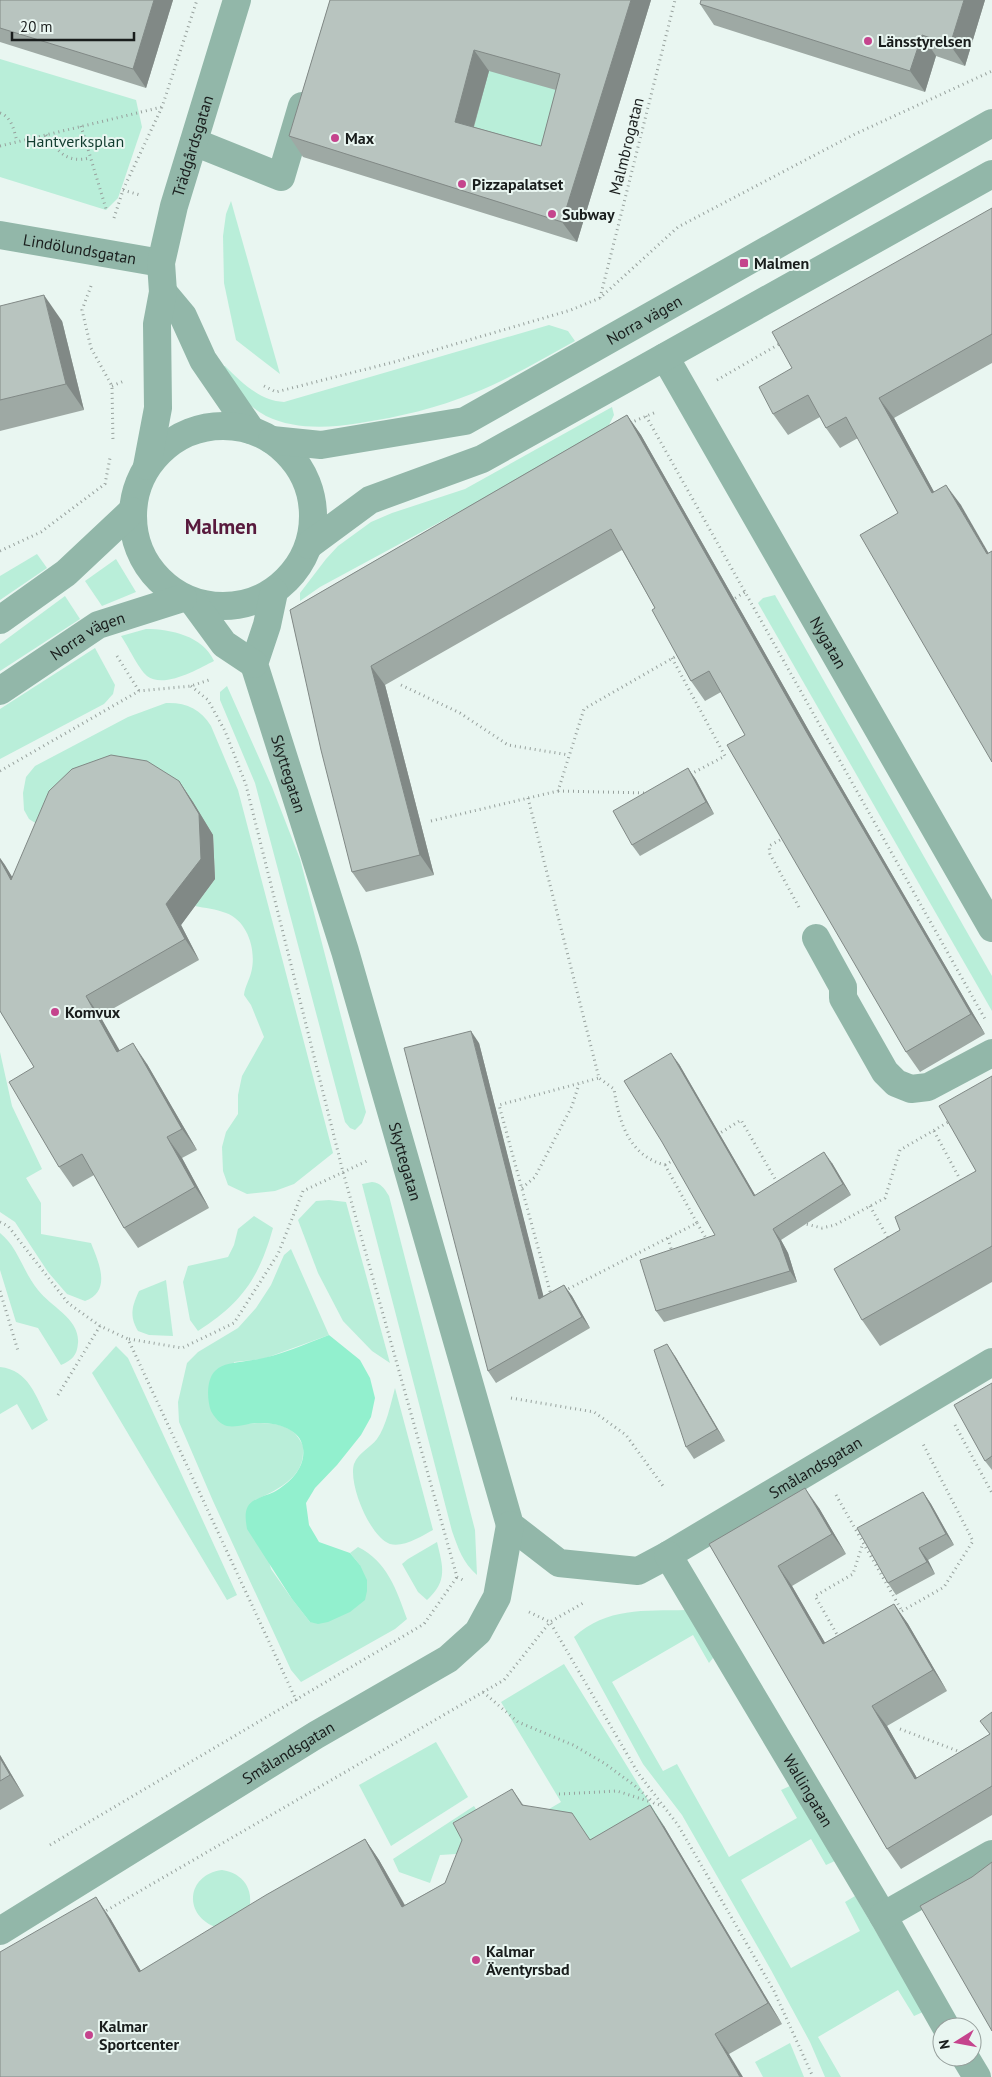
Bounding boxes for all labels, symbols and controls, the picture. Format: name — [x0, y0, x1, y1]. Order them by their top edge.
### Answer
scale bar — [12, 10, 135, 42]
text: 20 m — [20, 17, 53, 36]
place label: Länsstyrelsen — [878, 31, 971, 51]
marker: Länsstyrelsen — [862, 35, 874, 47]
street label: Trädgårdsgatan — [167, 93, 217, 199]
street label: Malmbrogatan — [604, 95, 648, 197]
place label: Max — [345, 128, 375, 148]
park label: Hantverksplan — [26, 131, 124, 151]
marker: Max — [329, 132, 341, 144]
place label: Pizzapalatset — [472, 174, 564, 194]
marker: Pizzapalatset — [456, 178, 468, 190]
place label: Subway — [562, 204, 615, 224]
marker: Subway — [546, 208, 558, 220]
street label: Lindölundsgatan — [22, 229, 138, 269]
place label: Malmen — [754, 253, 809, 273]
marker: Malmen — [738, 257, 750, 269]
street label: Norra vägen — [603, 290, 685, 349]
district label: Malmen — [185, 513, 257, 540]
street label: Norra vägen — [46, 607, 127, 664]
street label: Nygatan — [806, 613, 851, 672]
street label: Skyttegatan — [267, 732, 311, 815]
place label: Komvux — [65, 1002, 121, 1022]
marker: Komvux — [49, 1006, 61, 1018]
street label: Skyttegatan — [385, 1120, 426, 1203]
street label: Smålandsgatan — [765, 1432, 865, 1503]
street label: Smålandsgatan — [238, 1717, 338, 1788]
street label: Wallingatan — [779, 1750, 838, 1831]
place label: Kalmar Äventyrsbad — [486, 1941, 570, 1979]
marker: Kalmar Äventyrsbad — [470, 1954, 482, 1966]
place label: Kalmar Sportcenter — [99, 2016, 179, 2054]
north arrow — [932, 2017, 982, 2067]
marker: Kalmar Sportcenter — [83, 2029, 95, 2041]
text: N — [935, 2038, 954, 2051]

